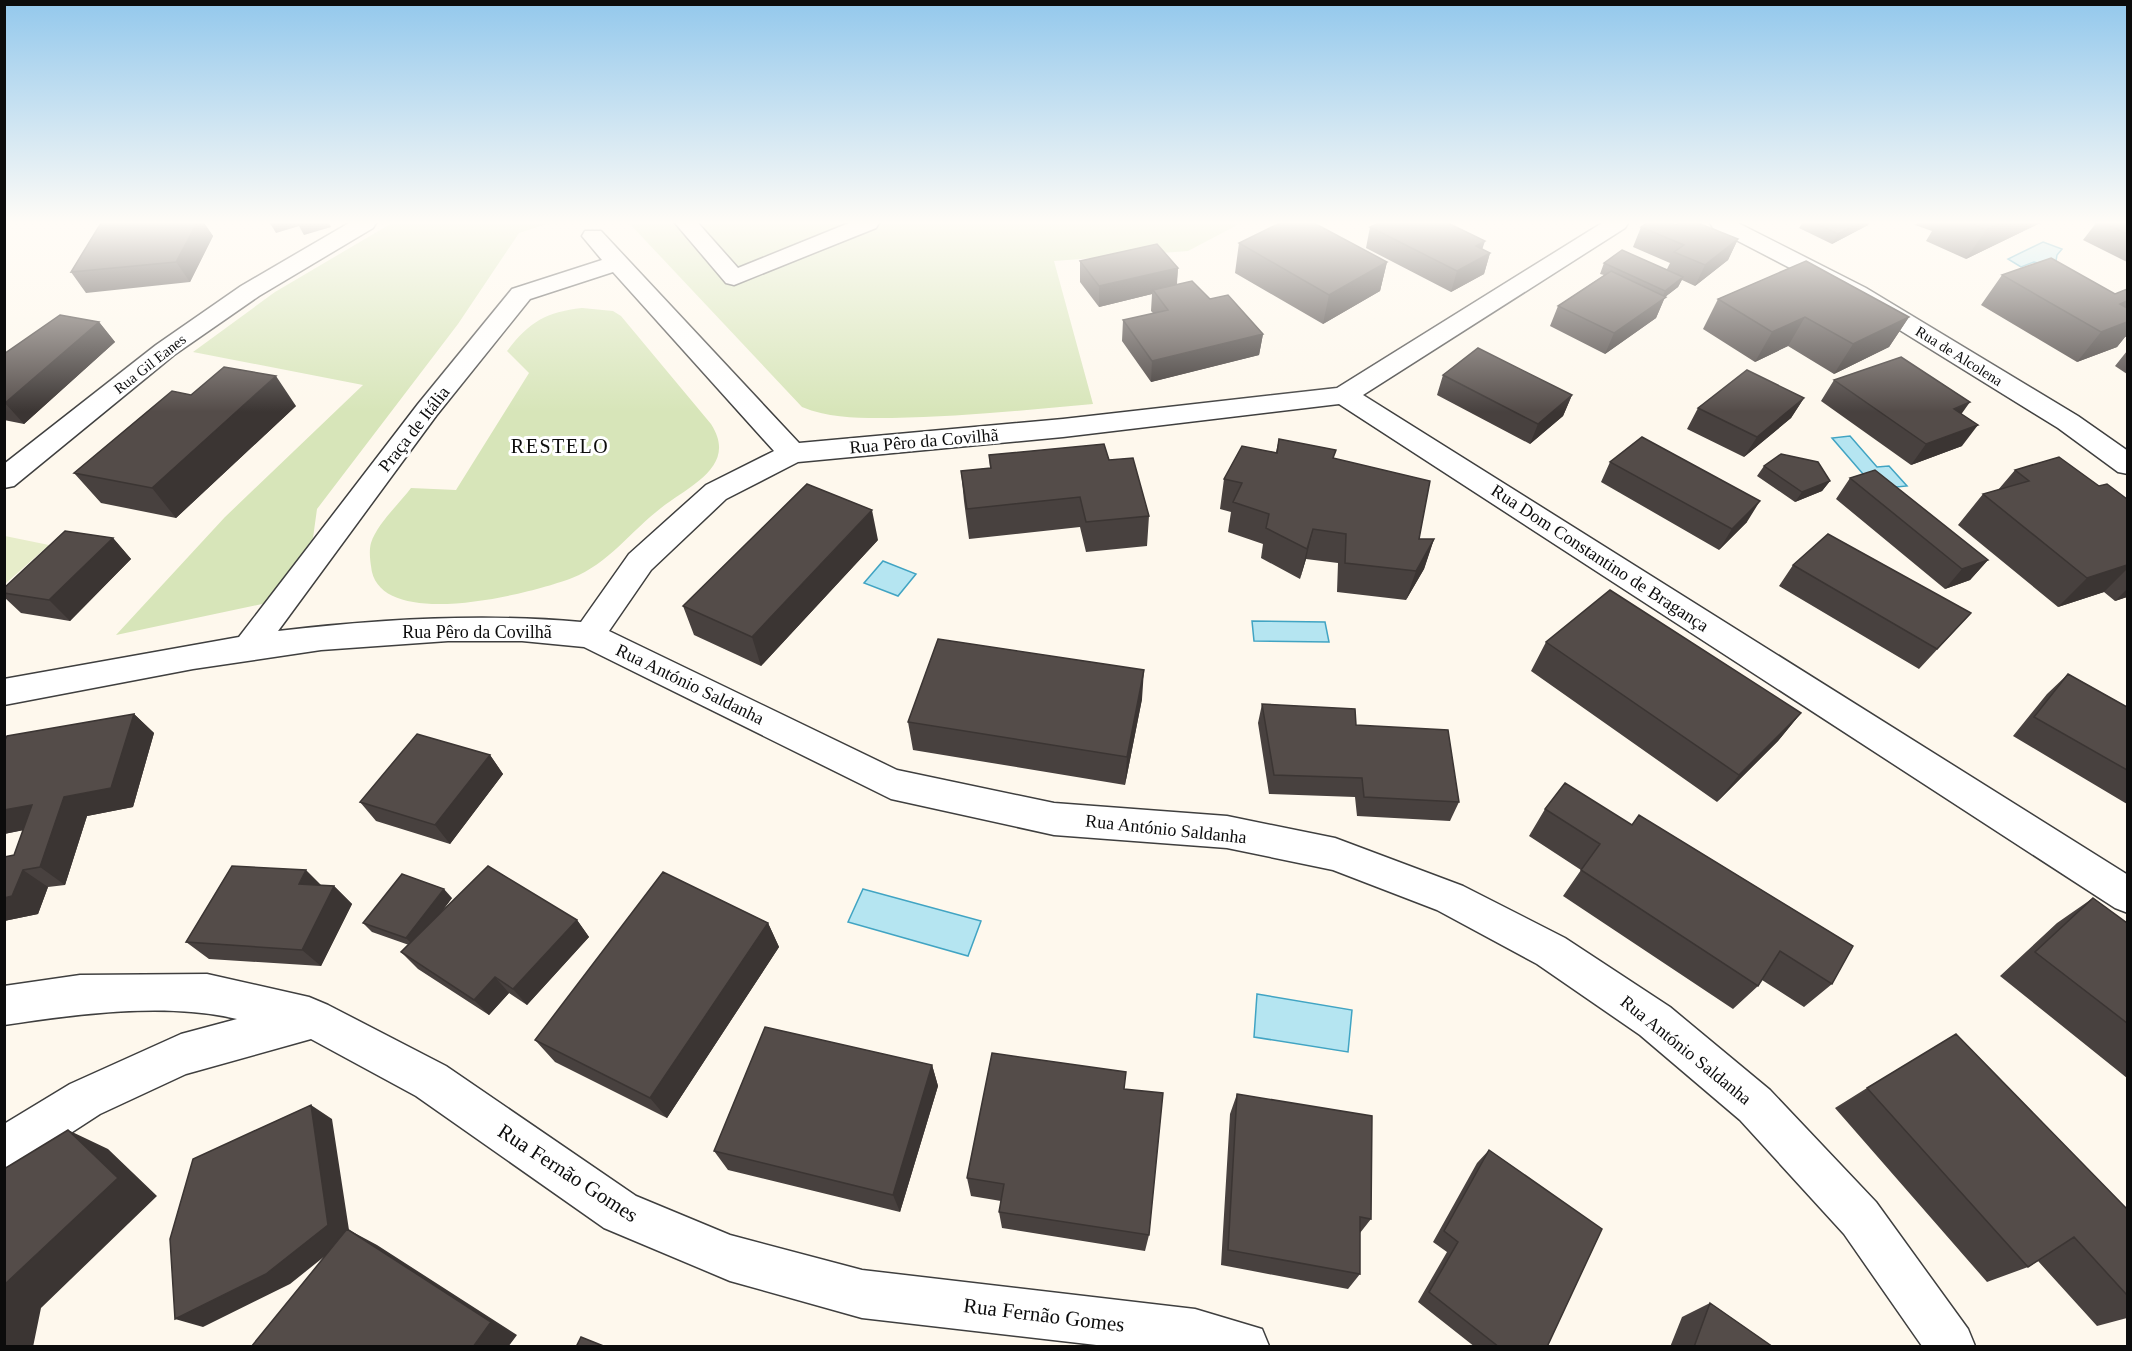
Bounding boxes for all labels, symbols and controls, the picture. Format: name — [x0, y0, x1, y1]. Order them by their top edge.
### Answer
street label: Rua de Alcolena — [1913, 323, 2006, 389]
street label: Rua Gil Eanes — [111, 331, 189, 397]
street label: Praça de Itália — [374, 382, 454, 476]
street label: Rua Pêro da Covilhã — [849, 425, 999, 457]
district label: RESTELO — [511, 435, 609, 457]
street label: Rua Dom Constantino de Bragança — [1488, 480, 1712, 636]
street label: Rua Pêro da Covilhã — [402, 622, 552, 642]
street label: Rua António Saldanha — [613, 640, 767, 728]
street label: Rua António Saldanha — [1084, 811, 1248, 847]
street label: Rua António Saldanha — [1617, 991, 1755, 1109]
street label: Rua Fernão Gomes — [493, 1119, 643, 1227]
street label: Rua Fernão Gomes — [962, 1293, 1126, 1337]

